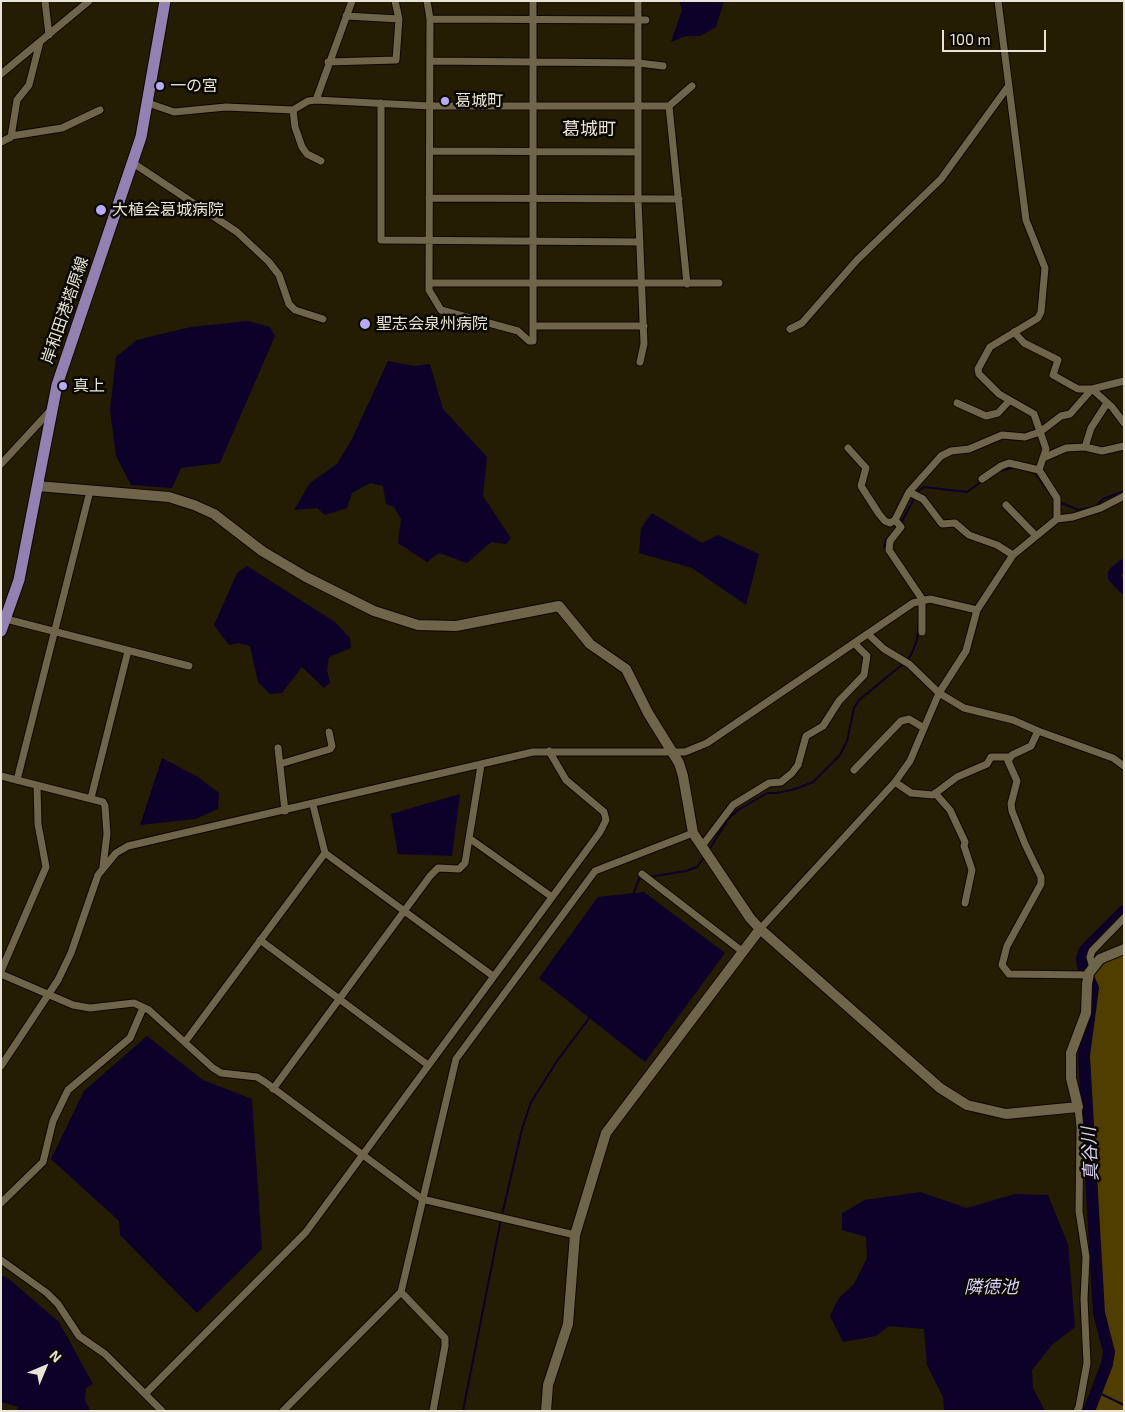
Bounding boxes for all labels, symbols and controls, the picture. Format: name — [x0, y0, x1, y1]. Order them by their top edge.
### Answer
scale bar — [945, 20, 1049, 52]
text: 100 m — [950, 30, 991, 48]
place label: 一の宮 — [170, 76, 218, 96]
marker: 一の宮 — [154, 80, 166, 92]
place label: 葛城町 — [455, 91, 503, 111]
marker: 葛城町 — [439, 95, 451, 107]
district label: 葛城町 — [562, 118, 616, 140]
place label: 大植会葛城病院 — [112, 200, 224, 220]
marker: 大植会葛城病院 — [94, 203, 108, 217]
street label: 岸和田港塔原線 — [38, 254, 92, 366]
place label: 聖志会泉州病院 — [376, 314, 488, 334]
marker: 聖志会泉州病院 — [358, 317, 372, 331]
place label: 真上 — [73, 376, 105, 396]
marker: 真上 — [57, 380, 69, 392]
water label: 真谷川 — [1078, 1126, 1102, 1182]
water label: 隣徳池 — [964, 1276, 1018, 1298]
north arrow — [20, 1342, 70, 1392]
text: N — [46, 1346, 66, 1366]

